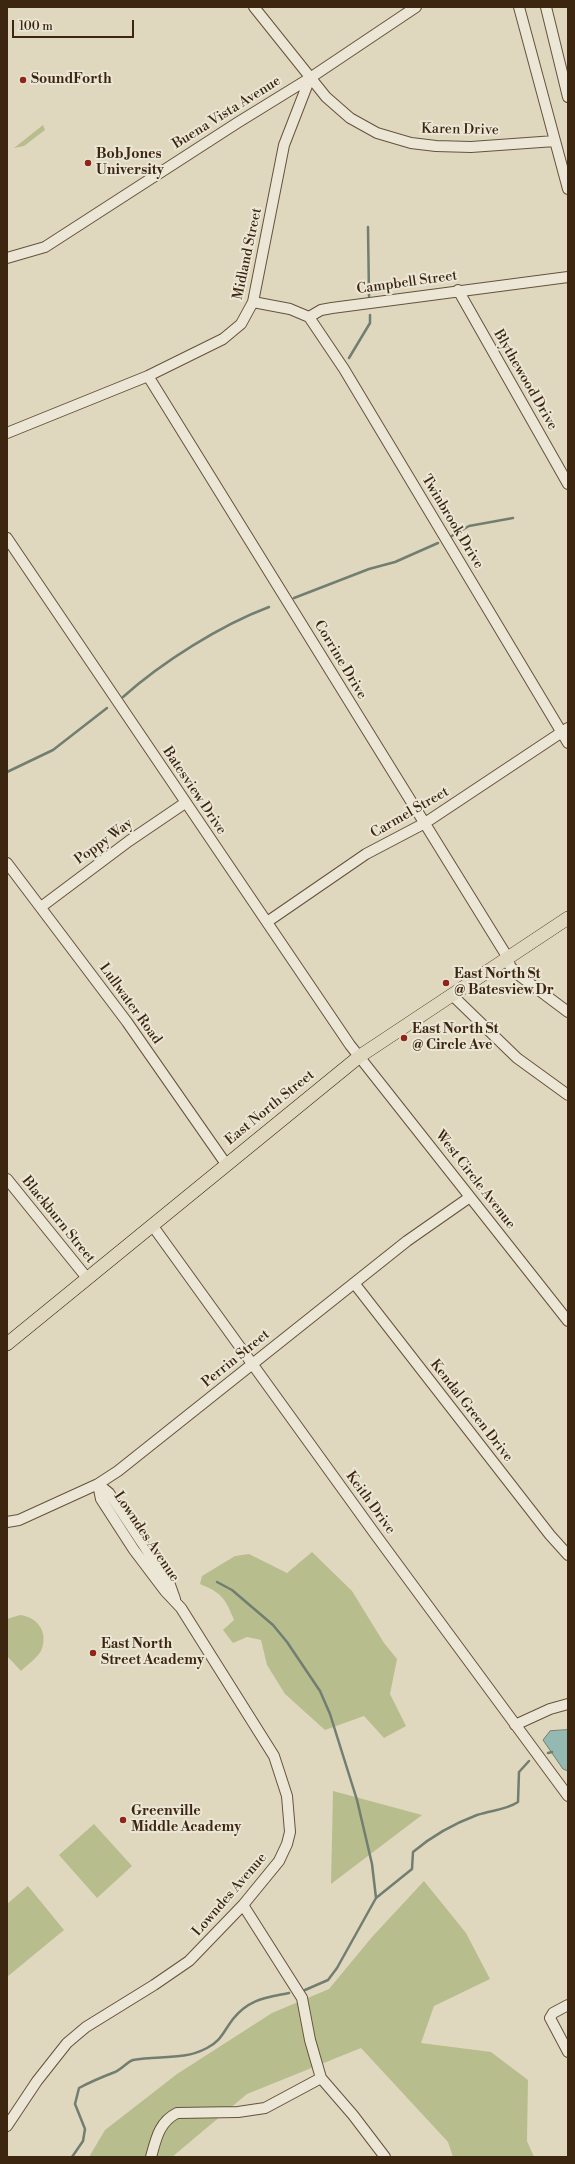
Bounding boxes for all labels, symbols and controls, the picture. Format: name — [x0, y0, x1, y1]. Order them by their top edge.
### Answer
scale bar — [14, 12, 136, 38]
text: 100 m — [19, 19, 53, 34]
place label: SoundForth — [31, 72, 112, 88]
street label: Buena Vista Avenue — [170, 73, 284, 153]
marker: SoundForth — [18, 75, 28, 85]
street label: Karen Drive — [421, 121, 499, 139]
place label: Bob Jones University — [96, 147, 164, 180]
marker: Bob Jones University — [83, 158, 93, 168]
street label: Midland Street — [230, 207, 266, 301]
street label: Campbell Street — [356, 268, 458, 298]
street label: Blythewood Drive — [489, 327, 561, 433]
street label: Twinbrook Drive — [417, 472, 487, 572]
street label: Corrine Drive — [310, 618, 370, 702]
street label: Batesview Drive — [159, 744, 229, 838]
street label: Carmel Street — [368, 784, 452, 842]
street label: Poppy Way — [72, 815, 136, 869]
street label: Lullwater Road — [95, 960, 165, 1048]
place label: East North St @ Batesview Dr — [454, 967, 554, 1000]
marker: East North St @ Batesview Dr — [441, 978, 451, 988]
place label: East North St @ Circle Ave — [412, 1022, 498, 1054]
marker: East North St @ Circle Ave — [399, 1033, 409, 1043]
street label: East North Street — [222, 1067, 318, 1149]
street label: West Circle Avenue — [431, 1127, 519, 1233]
street label: Blackburn Street — [18, 1173, 98, 1267]
street label: Perrin Street — [199, 1327, 273, 1391]
street label: Kendal Green Drive — [426, 1357, 516, 1465]
street label: Keith Drive — [342, 1468, 398, 1538]
street label: Lowndes Avenue — [110, 1489, 182, 1585]
place label: East North Street Academy — [101, 1637, 204, 1670]
marker: East North Street Academy — [88, 1648, 98, 1658]
place label: Greenville Middle Academy — [131, 1804, 241, 1836]
marker: Greenville Middle Academy — [118, 1815, 128, 1825]
street label: Lowndes Avenue — [189, 1850, 271, 1940]

